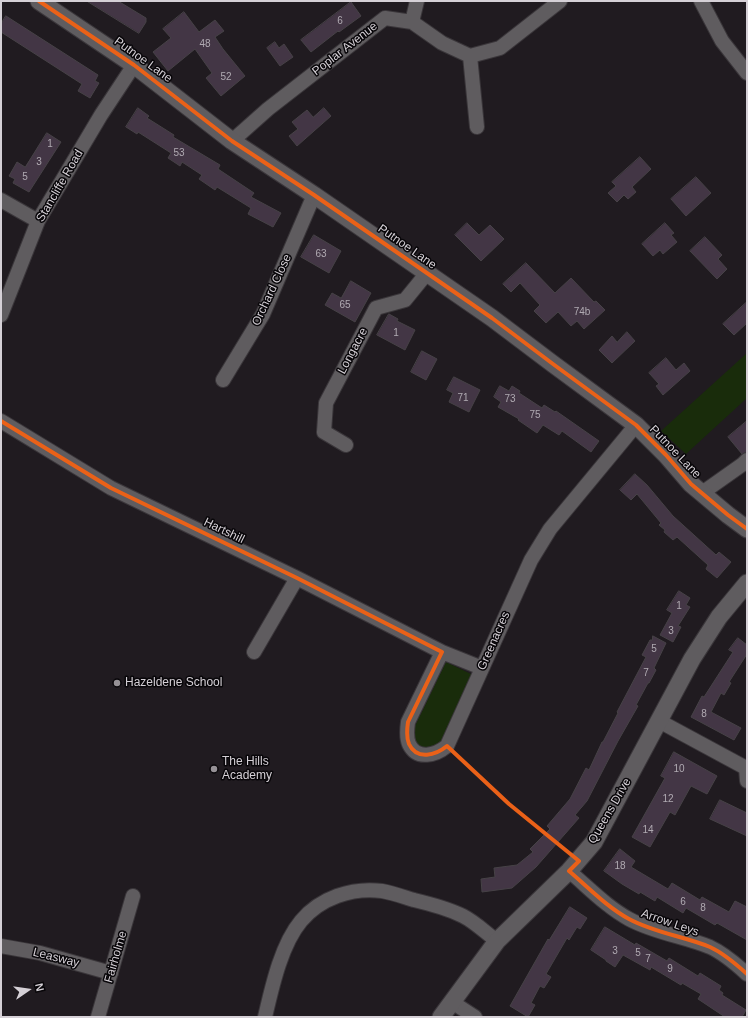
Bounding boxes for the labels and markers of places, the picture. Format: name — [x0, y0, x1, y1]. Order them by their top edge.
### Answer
place label: Hazeldene School — [125, 676, 222, 690]
marker: Hazeldene School — [112, 678, 122, 688]
place label: The Hills Academy — [222, 755, 272, 783]
marker: The Hills Academy — [209, 764, 219, 774]

